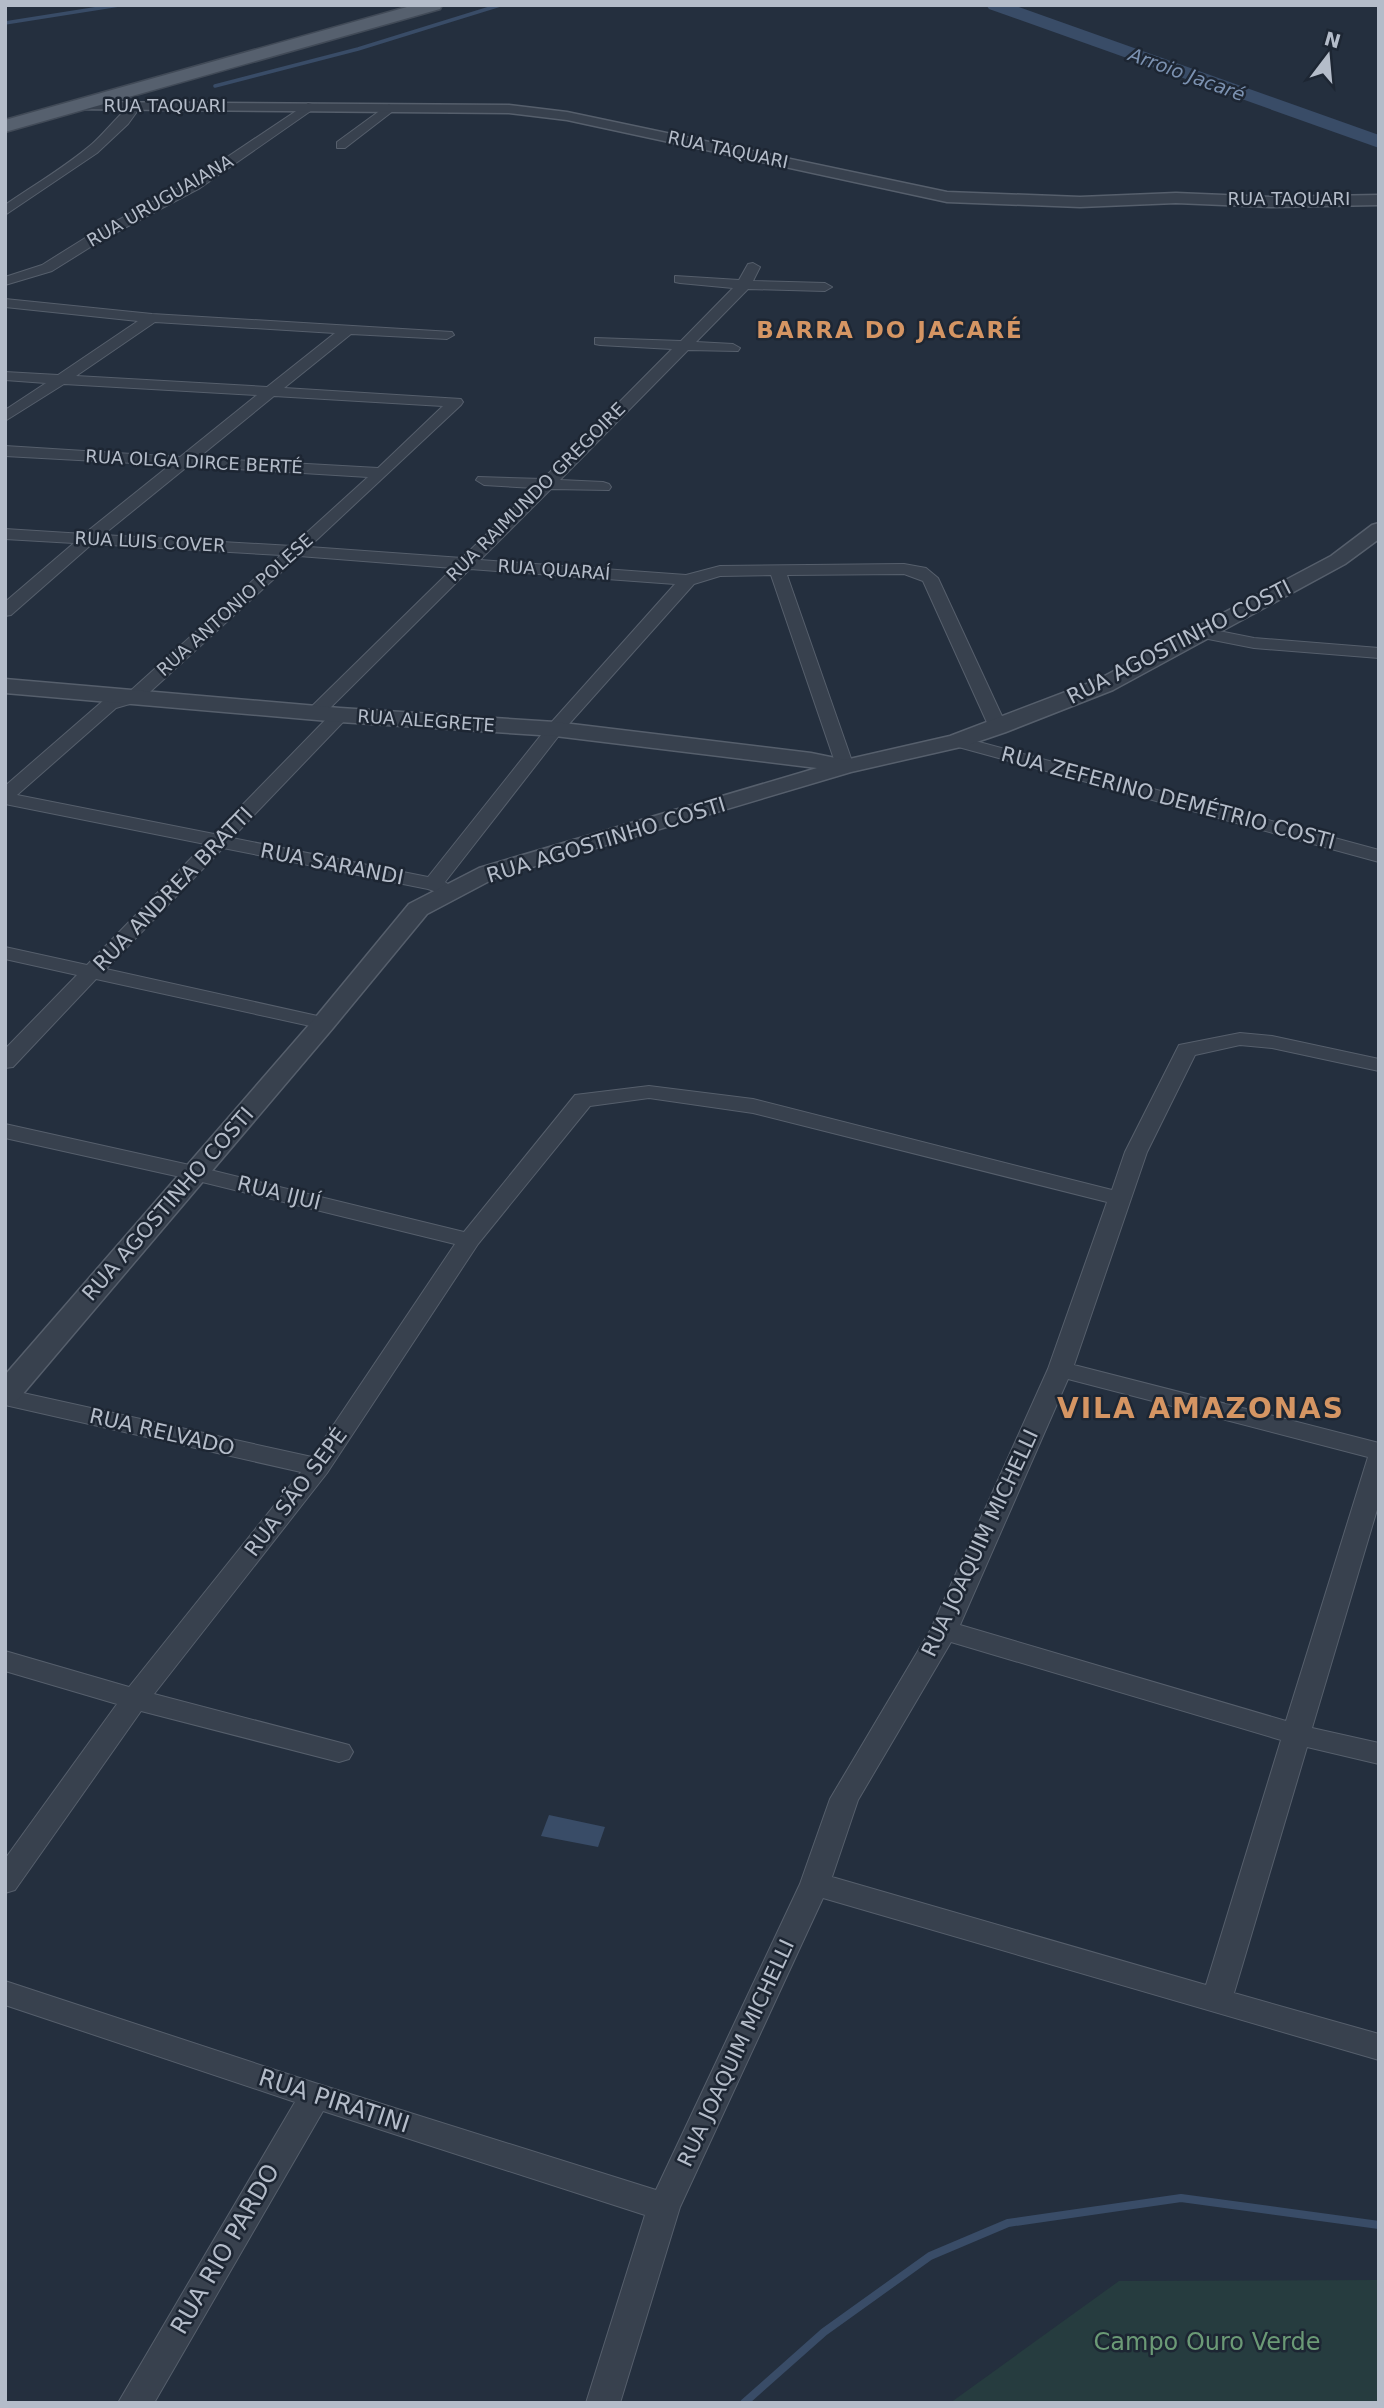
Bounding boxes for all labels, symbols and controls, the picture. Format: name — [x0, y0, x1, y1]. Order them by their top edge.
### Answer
north arrow — [1293, 21, 1363, 91]
text: N — [1322, 27, 1343, 52]
water label: Arroio Jacaré — [1124, 42, 1248, 105]
street label: RUA TAQUARI — [104, 95, 226, 116]
street label: RUA TAQUARI — [666, 126, 790, 173]
street label: RUA URUGUAIANA — [83, 150, 237, 251]
street label: RUA TAQUARI — [1228, 188, 1350, 209]
district label: BARRA DO JACARÉ — [756, 316, 1024, 343]
street label: RUA RAIMUNDO GREGOIRE — [442, 398, 629, 585]
street label: RUA OLGA DIRCE BERTÉ — [85, 445, 303, 478]
street label: RUA LUIS COVER — [74, 527, 226, 556]
street label: RUA ANTONIO POLESE — [152, 529, 317, 680]
street label: RUA QUARAÍ — [497, 555, 611, 584]
street label: RUA AGOSTINHO COSTI — [1063, 575, 1295, 709]
street label: RUA ALEGRETE — [357, 705, 495, 736]
street label: RUA ZEFERINO DEMÉTRIO COSTI — [998, 741, 1338, 854]
street label: RUA AGOSTINHO COSTI — [484, 792, 728, 888]
street label: RUA ANDREA BRATTI — [88, 802, 258, 976]
street label: RUA SARANDI — [258, 838, 406, 890]
street label: RUA AGOSTINHO COSTI — [77, 1102, 259, 1306]
street label: RUA IJUÍ — [235, 1170, 323, 1215]
district label: VILA AMAZONAS — [1057, 1392, 1345, 1425]
street label: RUA RELVADO — [87, 1404, 237, 1460]
street label: RUA SÃO SEPÉ — [238, 1422, 352, 1561]
street label: RUA JOAQUIM MICHELLI — [917, 1426, 1043, 1660]
street label: RUA JOAQUIM MICHELLI — [673, 1936, 799, 2170]
street label: RUA PIRATINI — [255, 2063, 413, 2139]
street label: RUA RIO PARDO — [165, 2159, 285, 2339]
park label: Campo Ouro Verde — [1094, 2328, 1320, 2356]

